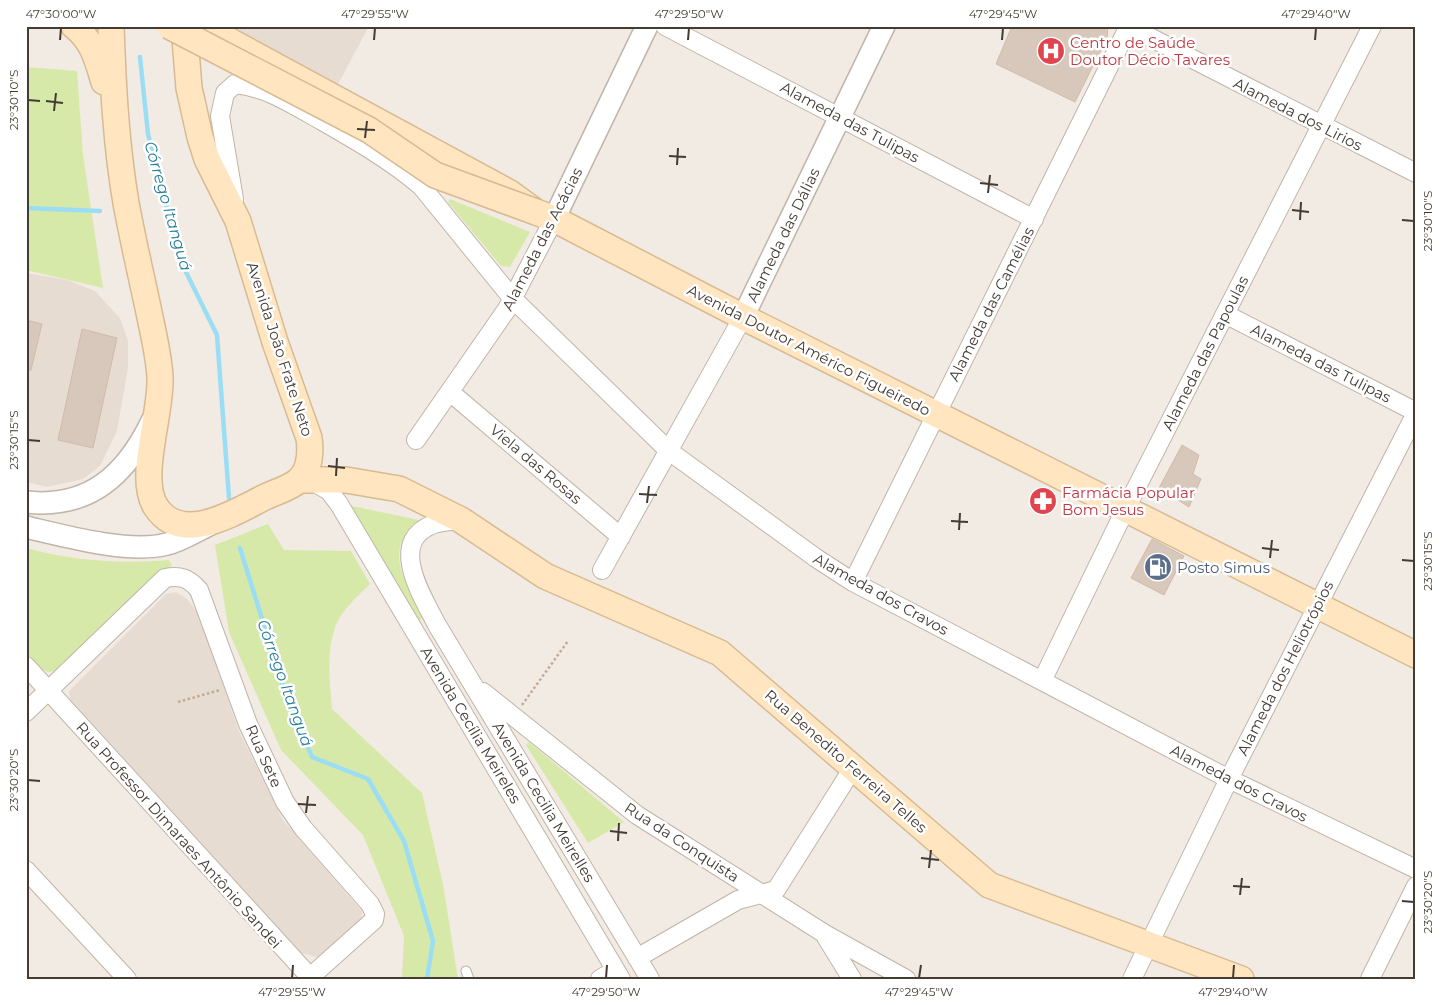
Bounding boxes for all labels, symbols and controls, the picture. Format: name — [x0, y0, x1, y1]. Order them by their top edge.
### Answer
text: 47°30'00"W — [26, 6, 96, 21]
text: 47°29'55"W — [341, 6, 409, 21]
text: 47°29'50"W — [654, 6, 724, 21]
text: 47°29'45"W — [969, 6, 1037, 21]
text: 47°29'40"W — [1281, 6, 1351, 21]
place label: Centro de Saúde Doutor Décio Tavares — [1070, 33, 1230, 69]
hospital icon: Centro de Saúde Doutor Décio Tavares — [1036, 36, 1066, 66]
text: 23°30'10"S — [6, 70, 21, 130]
street label: Alameda dos Lirios — [1230, 73, 1366, 155]
street label: Alameda das Tulipas — [777, 77, 923, 167]
water label: Córrego Itanguá — [140, 139, 196, 273]
street label: Alameda das Acácias — [498, 164, 586, 314]
street label: Alameda das Dálias — [742, 165, 824, 305]
text: 23°30'10"S — [1420, 191, 1435, 251]
street label: Alameda das Camélias — [944, 224, 1038, 384]
street label: Avenida João Frate Neto — [243, 259, 317, 439]
street label: Alameda das Papoulas — [1158, 272, 1252, 434]
street label: Avenida Doutor Américo Figueiredo — [684, 280, 934, 420]
street label: Alameda das Tulipas — [1248, 319, 1394, 407]
text: 23°30'15"S — [6, 410, 21, 470]
street label: Viela das Rosas — [486, 420, 586, 508]
place label: Farmácia Popular Bom Jesus — [1062, 483, 1195, 519]
pharmacy icon: Farmácia Popular Bom Jesus — [1028, 486, 1058, 516]
text: 23°30'15"S — [1420, 531, 1435, 591]
street label: Alameda dos Cravos — [810, 549, 952, 639]
fuel station icon: Posto Simus — [1143, 552, 1173, 582]
place label: Posto Simus — [1177, 558, 1270, 577]
street label: Alameda dos Heliotrópios — [1233, 578, 1337, 758]
water label: Córrego Itanguá — [253, 617, 317, 749]
street label: Avenida Cecília Meireles — [417, 643, 525, 807]
street label: Rua Benedito Ferreira Telles — [761, 685, 931, 837]
street label: Rua Professor Dimaraes Antônio Sandei — [72, 718, 286, 952]
street label: Avenida Cecilia Meirelles — [489, 718, 599, 886]
street label: Rua Sete — [242, 722, 286, 790]
street label: Alameda dos Cravos — [1167, 740, 1311, 826]
text: 23°30'20"S — [6, 749, 21, 811]
street label: Rua da Conquista — [621, 798, 743, 886]
text: 23°30'20"S — [1420, 871, 1435, 933]
text: 47°29'55"W — [258, 984, 326, 999]
text: 47°29'50"W — [571, 984, 641, 999]
text: 47°29'45"W — [885, 984, 953, 999]
text: 47°29'40"W — [1198, 984, 1268, 999]

